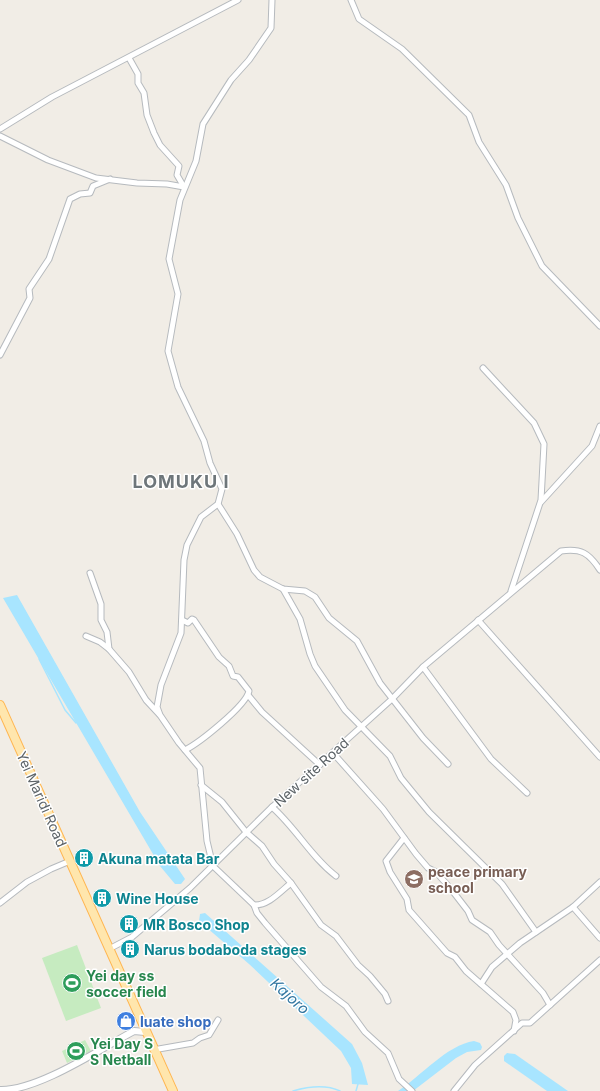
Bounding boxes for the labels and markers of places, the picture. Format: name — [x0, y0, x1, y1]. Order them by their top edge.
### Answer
building icon: Akuna matata Bar — [73, 847, 95, 869]
place label: Akuna matata Bar — [98, 850, 220, 867]
place label: peace primary school — [428, 863, 528, 896]
school or university icon: peace primary school — [403, 868, 425, 890]
building icon: Wine House — [91, 887, 113, 909]
place label: Wine House — [116, 890, 199, 907]
building icon: MR Bosco Shop — [118, 913, 140, 935]
place label: MR Bosco Shop — [143, 916, 250, 933]
building icon: Narus bodaboda stages — [119, 938, 141, 960]
place label: Narus bodaboda stages — [144, 941, 307, 958]
place label: Yei day ss soccer field — [86, 967, 167, 1000]
sports icon: Yei day ss soccer field — [61, 972, 83, 994]
shop icon: luate shop — [115, 1010, 137, 1032]
place label: luate shop — [140, 1013, 211, 1030]
place label: Yei Day S S Netball — [90, 1035, 153, 1068]
sports icon: Yei Day S S Netball — [65, 1040, 87, 1062]

